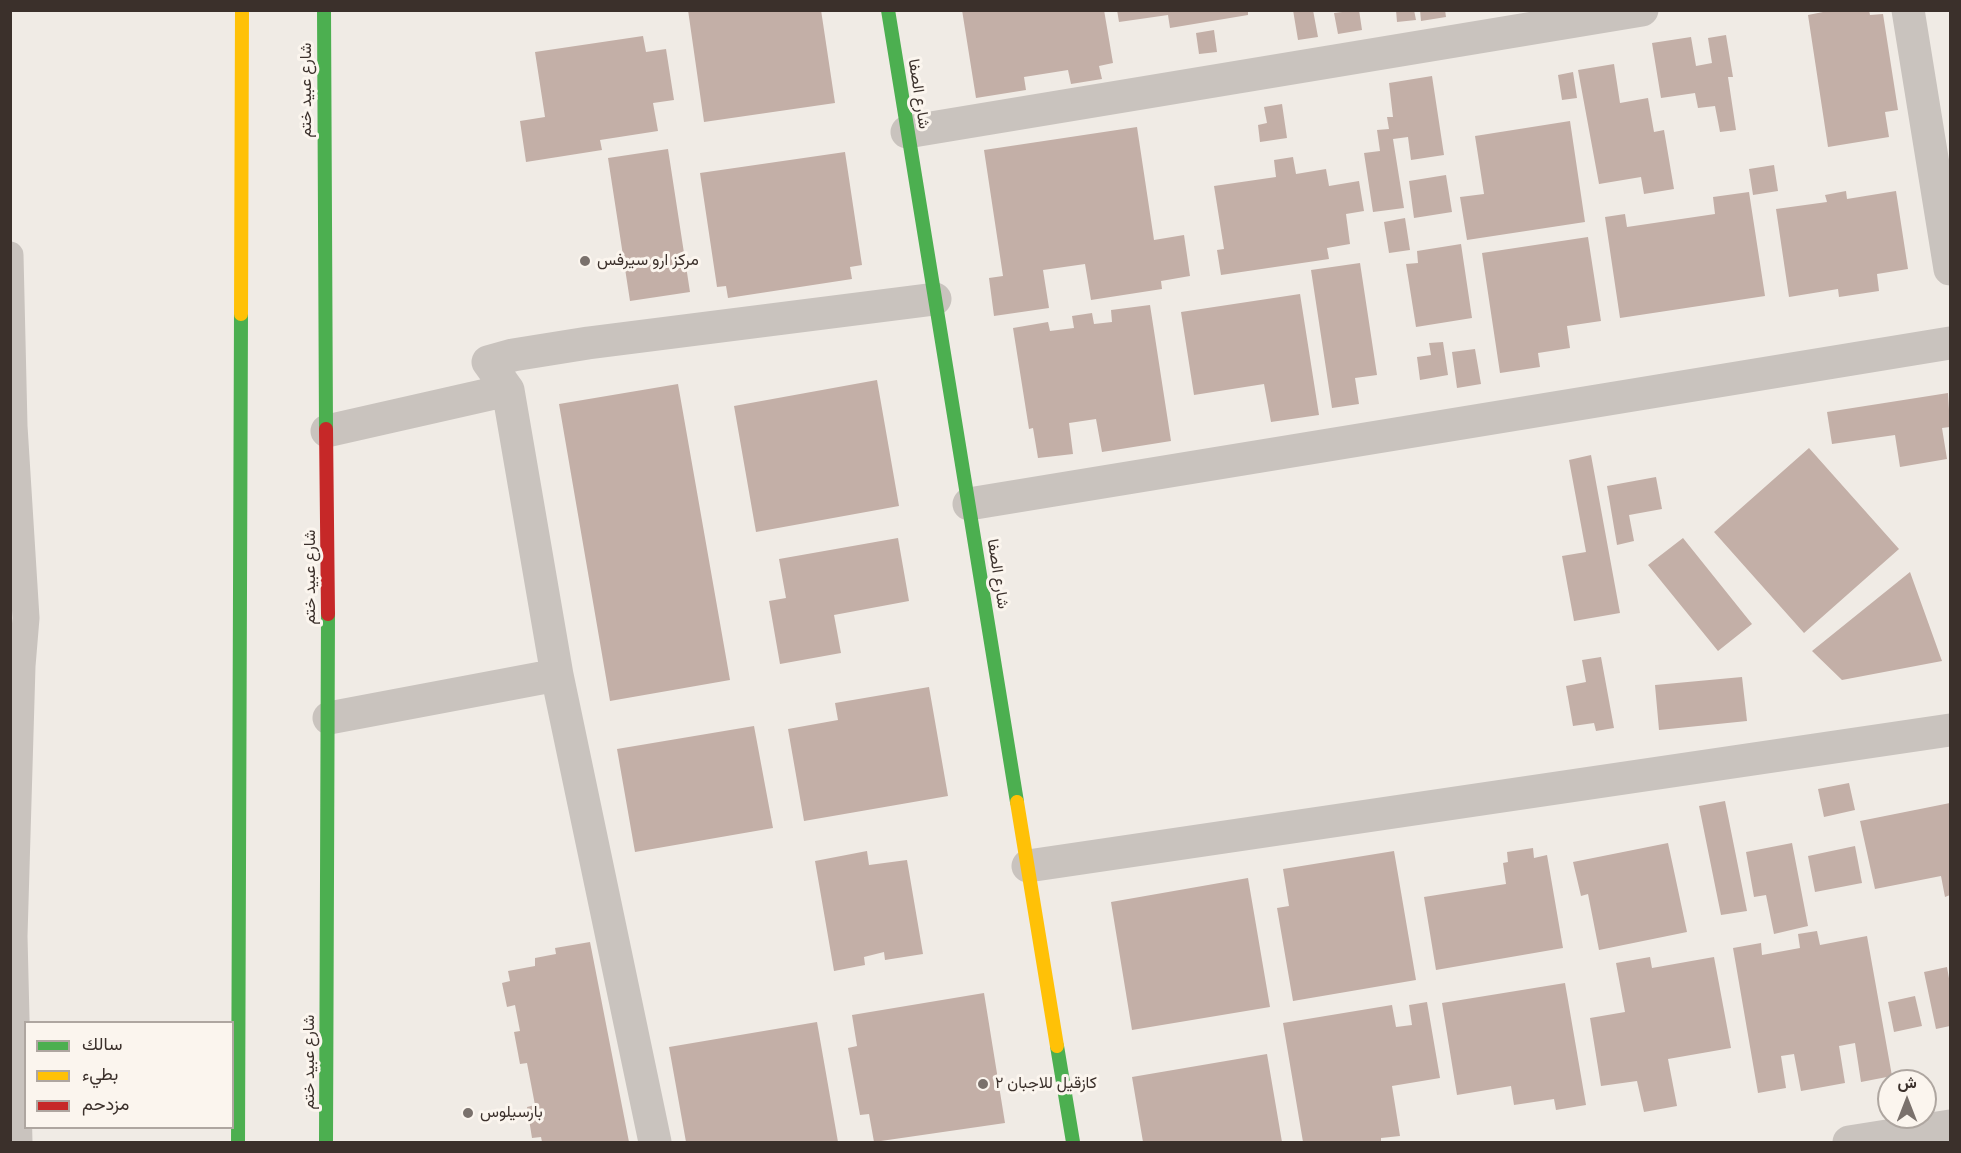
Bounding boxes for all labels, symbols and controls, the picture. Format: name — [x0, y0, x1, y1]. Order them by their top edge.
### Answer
street label: شارع عبيد ختم — [297, 43, 317, 137]
street label: شارع الصفا — [903, 58, 933, 130]
place label: مركز ارو سيرفس — [597, 251, 699, 271]
marker: مركز ارو سيرفس — [578, 254, 592, 268]
street label: شارع عبيد ختم — [301, 530, 321, 624]
street label: شارع الصفا — [982, 538, 1012, 610]
street label: شارع عبيد ختم — [300, 1015, 320, 1109]
legend — [24, 1021, 234, 1129]
text: سالك — [82, 1033, 122, 1054]
text: بطيء — [82, 1063, 118, 1084]
north arrow — [1877, 1069, 1937, 1129]
text: ش — [1897, 1073, 1917, 1092]
place label: كازقيل للاجبان ٢ — [995, 1074, 1097, 1094]
marker: كازقيل للاجبان ٢ — [976, 1077, 990, 1091]
text: مزدحم — [82, 1093, 129, 1114]
place label: بارسيلوس — [480, 1103, 543, 1123]
marker: بارسيلوس — [461, 1106, 475, 1120]

